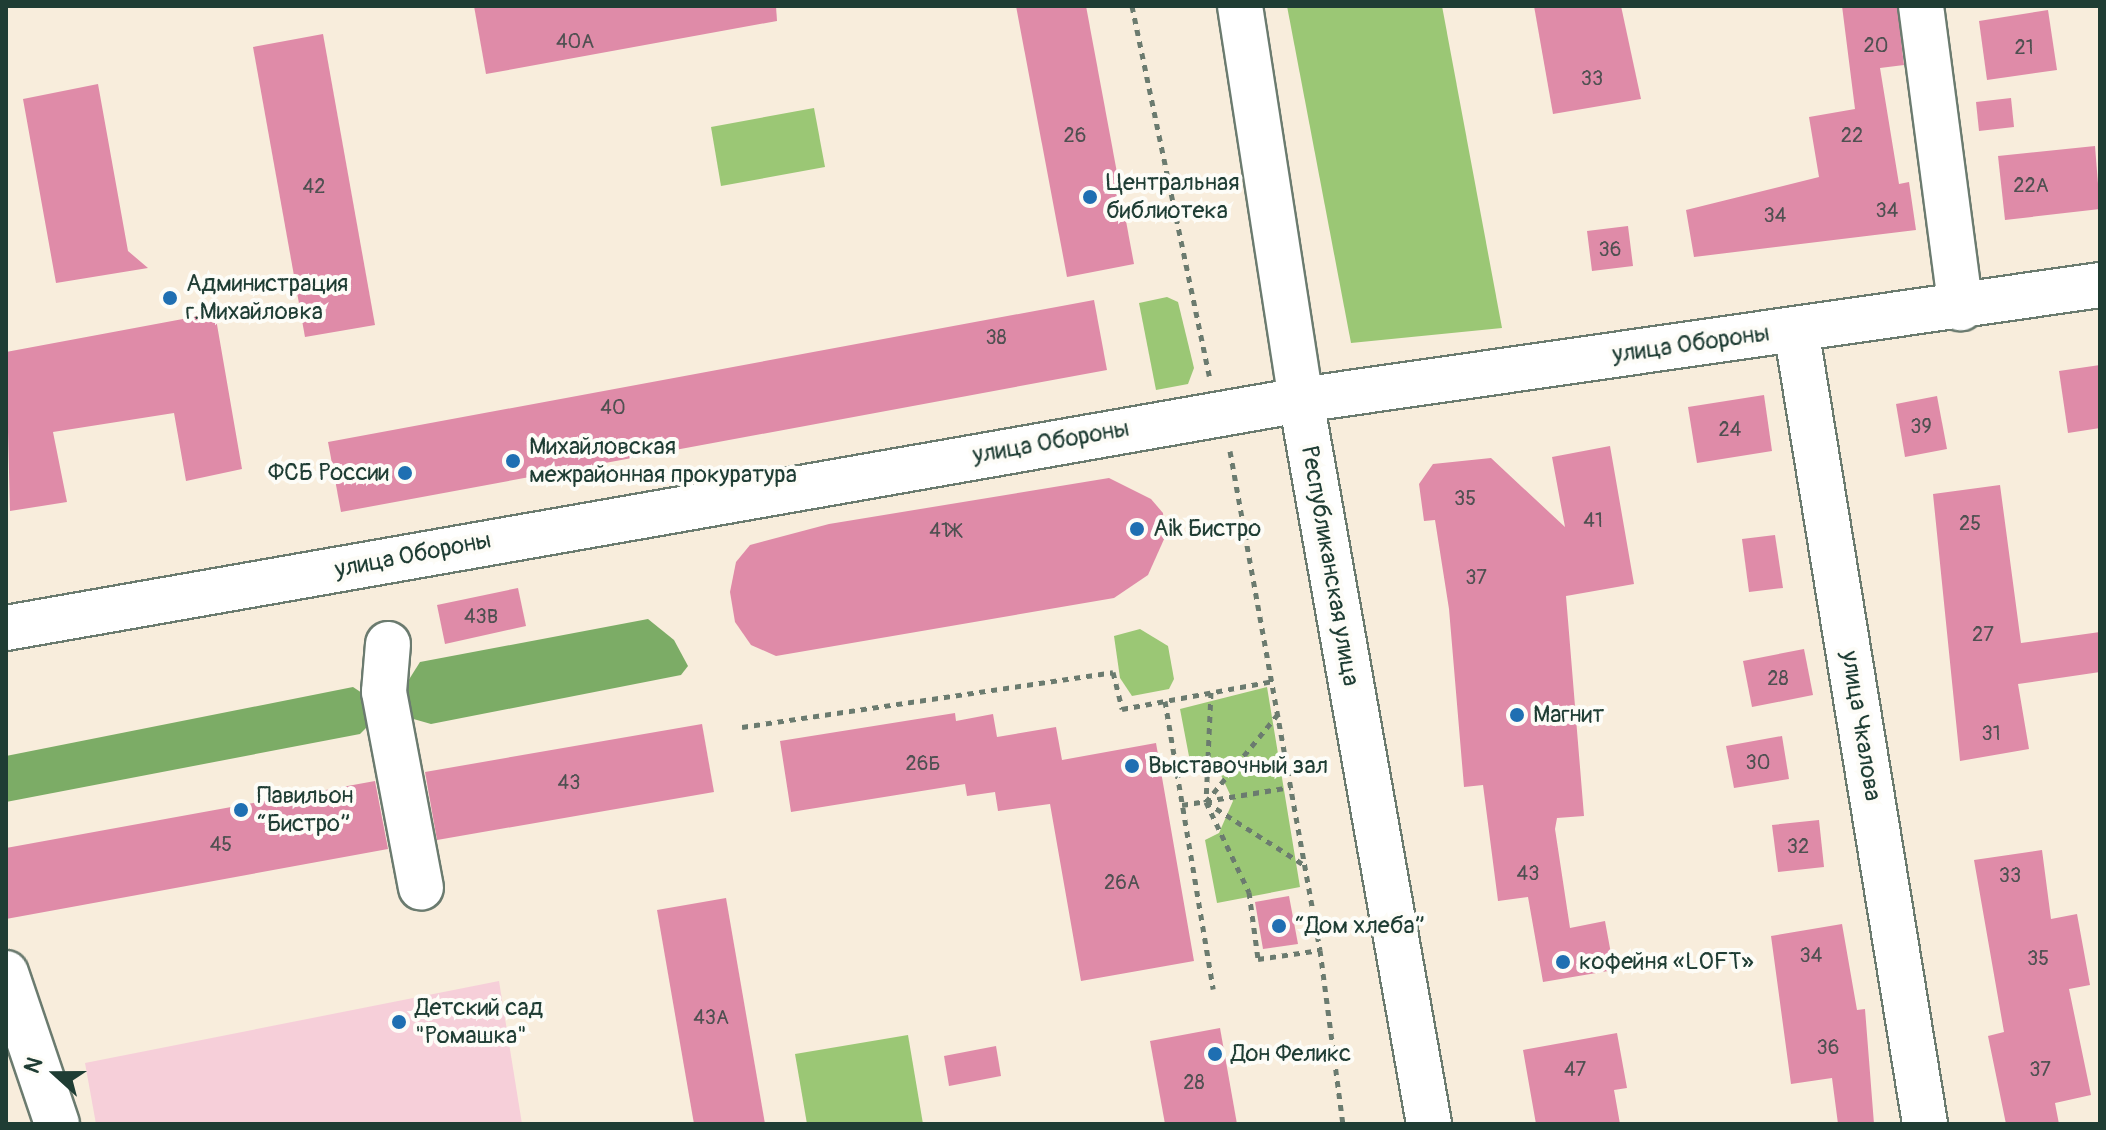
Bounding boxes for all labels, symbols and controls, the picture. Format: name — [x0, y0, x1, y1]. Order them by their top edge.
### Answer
house number: 40А — [556, 29, 594, 53]
house number: 20 — [1864, 33, 1888, 57]
house number: 21 — [2015, 35, 2033, 59]
house number: 33 — [1581, 66, 1603, 90]
house number: 26 — [1064, 123, 1086, 147]
house number: 22 — [1841, 123, 1863, 147]
place label: Центральная библиотека — [1106, 169, 1239, 225]
house number: 22А — [2013, 173, 2049, 197]
house number: 42 — [303, 174, 325, 198]
marker: Центральная библиотека — [1081, 188, 1099, 206]
house number: 34 — [1876, 198, 1898, 222]
house number: 34 — [1764, 203, 1786, 227]
house number: 36 — [1599, 237, 1621, 261]
place label: Администрация г.Михайловка — [186, 270, 348, 326]
marker: Администрация г.Михайловка — [161, 289, 179, 307]
street label: улица Обороны — [1611, 319, 1771, 369]
house number: 38 — [985, 325, 1007, 349]
house number: 40 — [600, 395, 626, 419]
street label: улица Обороны — [970, 414, 1132, 470]
house number: 39 — [1910, 414, 1932, 438]
house number: 24 — [1719, 417, 1741, 441]
place label: Михайловская межрайонная прокуратура — [529, 433, 797, 489]
street label: Республиканская улица — [1295, 444, 1365, 688]
marker: Михайловская межрайонная прокуратура — [504, 452, 522, 470]
place label: ФСБ России — [268, 459, 389, 487]
marker: ФСБ России — [396, 464, 414, 482]
house number: 35 — [1454, 486, 1476, 510]
house number: 41 — [1583, 508, 1603, 532]
house number: 25 — [1959, 511, 1981, 535]
place label: Aik Бистро — [1153, 515, 1261, 543]
house number: 41Ж — [929, 518, 961, 542]
marker: Aik Бистро — [1128, 520, 1146, 538]
street label: улица Обороны — [332, 526, 494, 584]
house number: 37 — [1465, 565, 1487, 589]
house number: 43В — [464, 604, 498, 628]
house number: 27 — [1972, 622, 1994, 646]
street label: улица Чкалова — [1835, 649, 1887, 803]
house number: 28 — [1767, 666, 1789, 690]
place label: Магнит — [1533, 701, 1604, 729]
marker: Магнит — [1508, 706, 1526, 724]
house number: 31 — [1982, 721, 2000, 745]
house number: 30 — [1746, 750, 1770, 774]
house number: 26Б — [906, 751, 940, 775]
place label: Выставочный зал — [1148, 752, 1328, 780]
marker: Выставочный зал — [1123, 757, 1141, 775]
house number: 43 — [558, 770, 580, 794]
place label: Павильон “Бистро” — [257, 782, 354, 838]
marker: Павильон “Бистро” — [232, 801, 250, 819]
house number: 45 — [210, 832, 232, 856]
house number: 32 — [1787, 834, 1809, 858]
house number: 43 — [1517, 861, 1539, 885]
house number: 33 — [1999, 863, 2021, 887]
house number: 26А — [1104, 870, 1140, 894]
place label: “Дом хлеба” — [1295, 912, 1425, 940]
marker: “Дом хлеба” — [1270, 917, 1288, 935]
house number: 34 — [1800, 943, 1822, 967]
house number: 35 — [2027, 946, 2049, 970]
place label: кофейня «LOFT» — [1579, 948, 1754, 976]
marker: кофейня «LOFT» — [1554, 953, 1572, 971]
place label: Детский сад "Ромашка" — [415, 994, 543, 1050]
house number: 43А — [693, 1005, 729, 1029]
marker: Детский сад "Ромашка" — [390, 1013, 408, 1031]
north arrow — [16, 1034, 96, 1114]
house number: 36 — [1817, 1035, 1839, 1059]
place label: Дон Феликс — [1231, 1040, 1351, 1068]
marker: Дон Феликс — [1206, 1045, 1224, 1063]
text: N — [18, 1053, 49, 1077]
house number: 47 — [1564, 1057, 1586, 1081]
house number: 37 — [2029, 1057, 2051, 1081]
house number: 28 — [1183, 1070, 1205, 1094]

